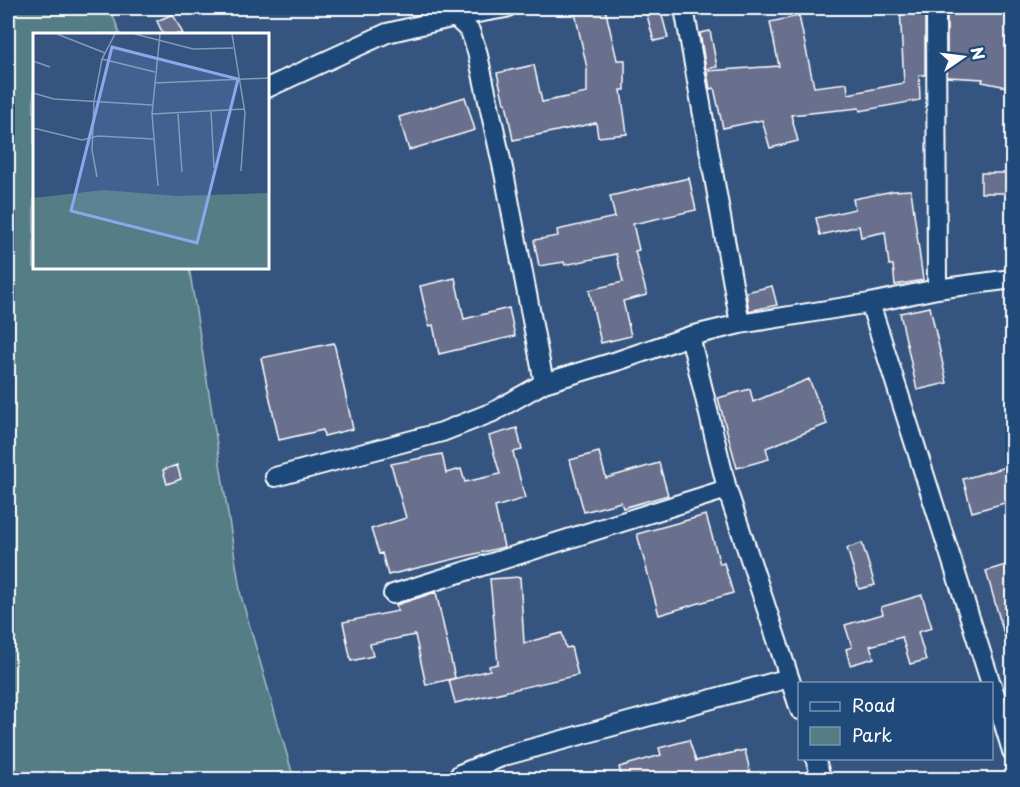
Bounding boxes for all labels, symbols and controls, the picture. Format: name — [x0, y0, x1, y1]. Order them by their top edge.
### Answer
north arrow — [933, 27, 993, 87]
inset map — [33, 33, 268, 268]
text: N — [965, 44, 992, 62]
legend — [798, 682, 993, 760]
text: Road — [852, 691, 896, 718]
text: Park — [852, 721, 892, 748]

